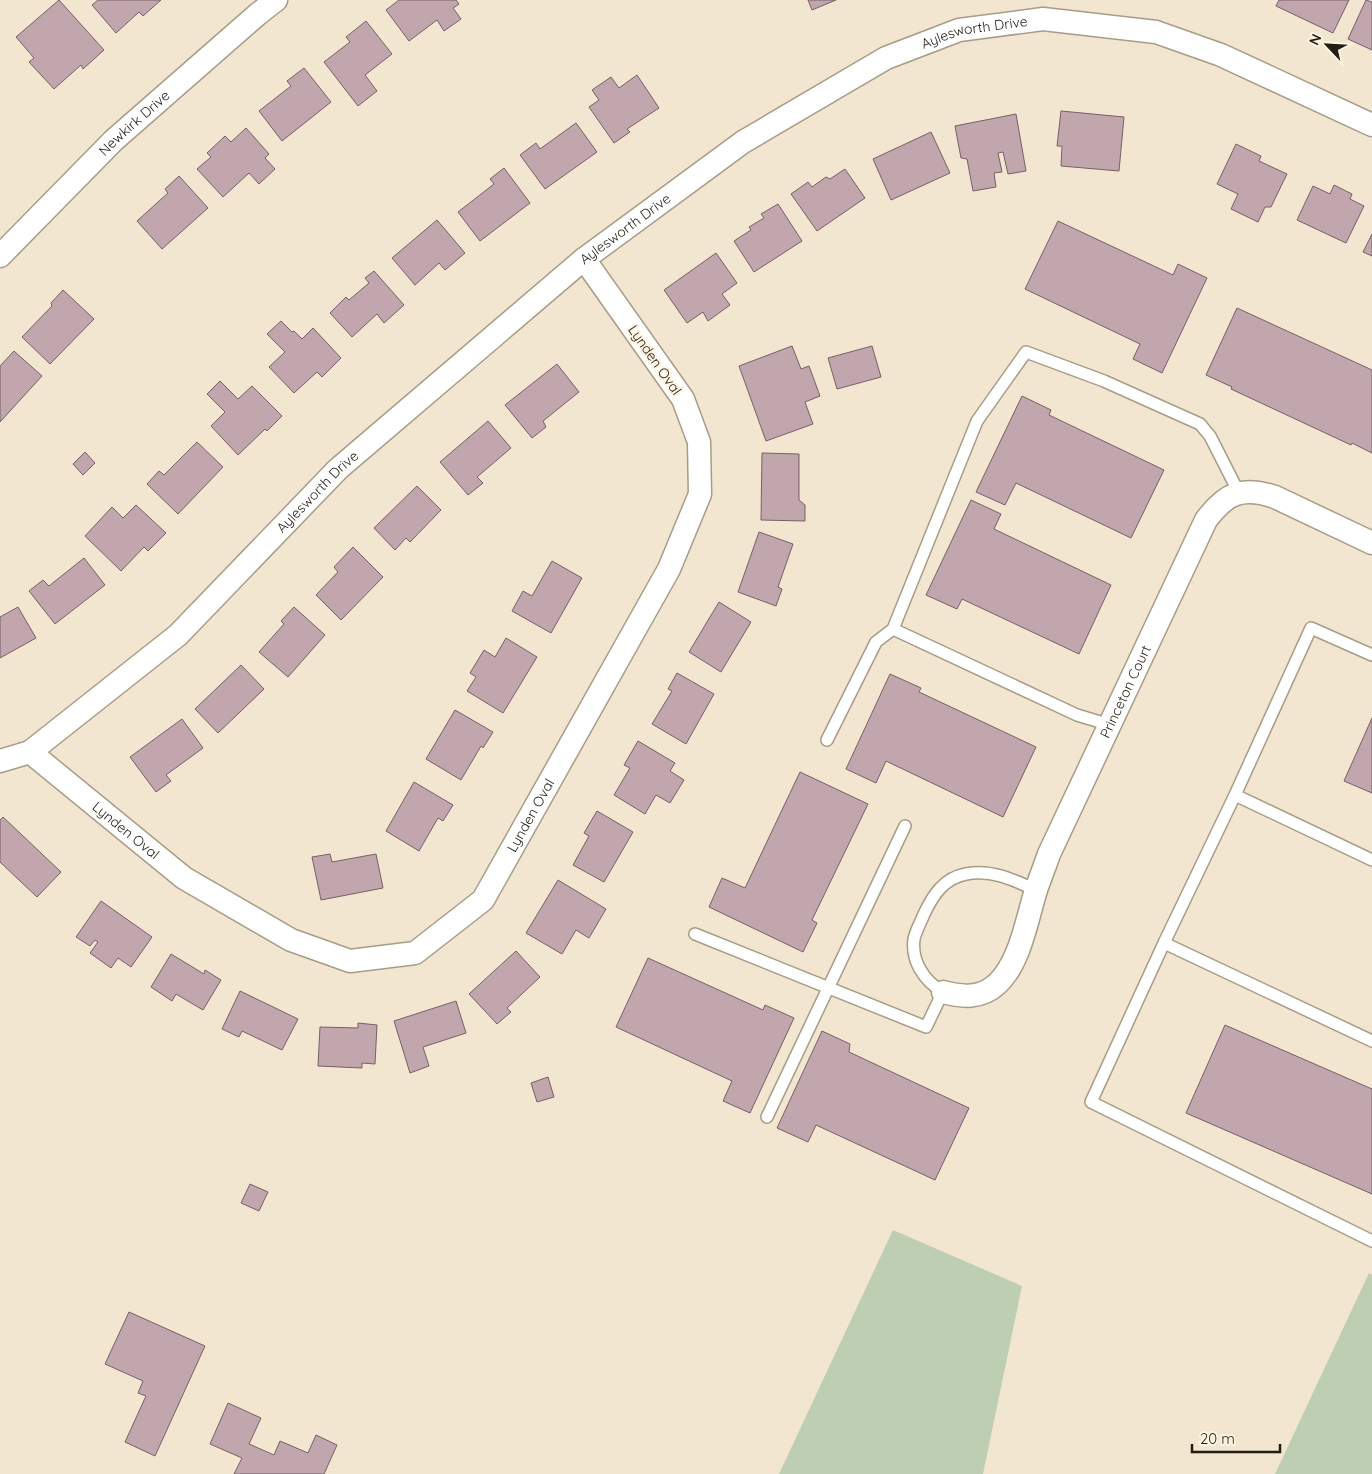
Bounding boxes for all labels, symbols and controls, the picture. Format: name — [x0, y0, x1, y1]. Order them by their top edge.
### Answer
street label: Aylesworth Drive — [919, 12, 1029, 53]
north arrow — [1302, 20, 1352, 70]
text: N — [1305, 31, 1326, 48]
street label: Newkirk Drive — [95, 86, 174, 159]
street label: Aylesworth Drive — [576, 189, 674, 268]
street label: Lynden Oval — [624, 322, 686, 398]
street label: Aylesworth Drive — [273, 447, 362, 536]
street label: Princeton Court — [1096, 642, 1155, 741]
street label: Lynden Oval — [503, 776, 558, 855]
street label: Lynden Oval — [89, 798, 163, 863]
scale bar — [1192, 1422, 1280, 1454]
text: 20 m — [1200, 1429, 1235, 1448]

